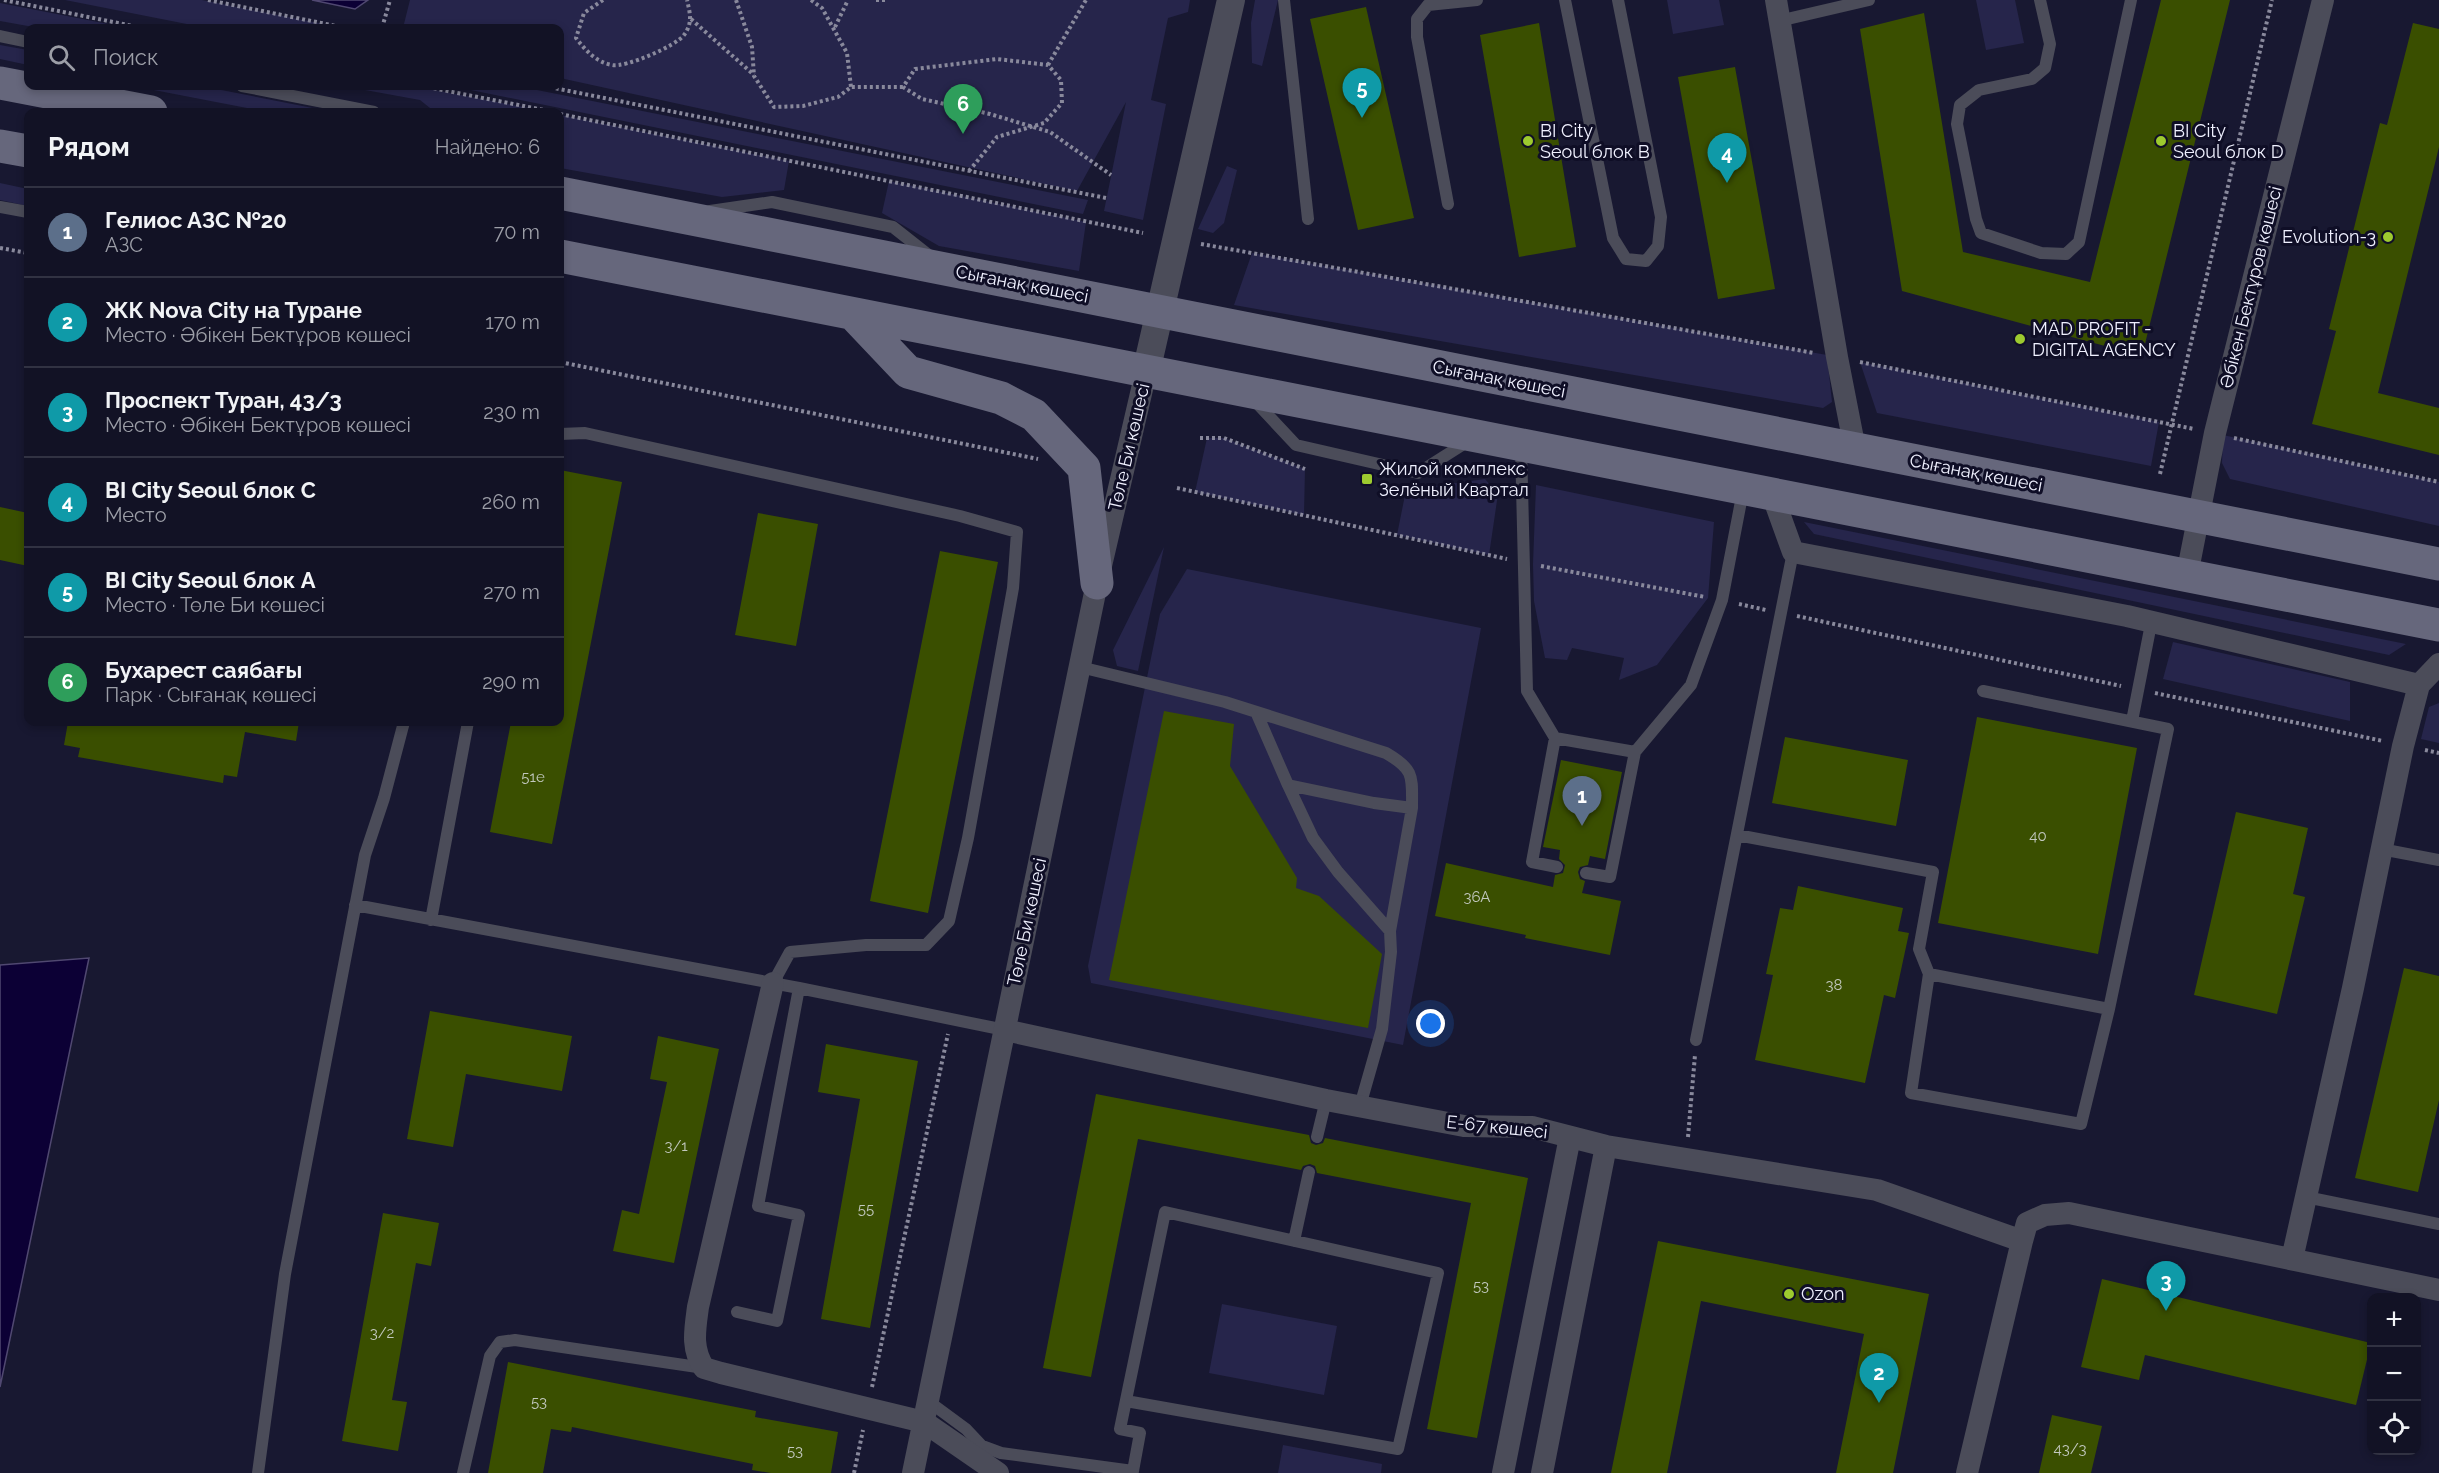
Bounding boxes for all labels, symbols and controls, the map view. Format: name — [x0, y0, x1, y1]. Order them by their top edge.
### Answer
search box — [24, 24, 564, 90]
icon: search — [45, 41, 78, 74]
text: Поиск — [93, 44, 158, 70]
pin: 5 — [1342, 68, 1382, 118]
pin: 6 — [944, 84, 982, 134]
place label: BI City Seoul блок B — [1540, 120, 1650, 162]
place label: BI City Seoul блок D — [2173, 120, 2284, 162]
text: Рядом — [48, 132, 130, 162]
marker: BI City Seoul блок B — [1521, 134, 1535, 148]
pin: 4 — [1708, 134, 1746, 183]
marker: BI City Seoul блок D — [2154, 134, 2168, 148]
text: Найдено: 6 — [435, 135, 540, 159]
street label: Әбікен Бектұров көшесі — [2215, 184, 2286, 390]
text: Гелиос АЗС №20 — [105, 207, 287, 233]
text: 1 — [63, 220, 72, 244]
text: 70 m — [494, 220, 540, 244]
place label: Evolution-3 — [2282, 226, 2376, 247]
marker: Evolution-3 — [2381, 230, 2395, 244]
text: АЗС — [105, 233, 143, 257]
street label: Сығанақ көшесі — [954, 260, 1090, 307]
text: ЖК Nova City на Туране — [105, 297, 362, 323]
text: 2 — [62, 310, 73, 334]
text: 170 m — [485, 310, 540, 334]
place label: MAD PROFIT - DIGITAL AGENCY — [2032, 318, 2176, 360]
text: Место · Әбікен Бектұров көшесі — [105, 323, 411, 347]
marker: MAD PROFIT - DIGITAL AGENCY — [2013, 332, 2027, 346]
street label: Сығанақ көшесі — [1431, 355, 1567, 402]
street label: Төле Би көшесі — [1104, 381, 1153, 513]
text: Проспект Туран, 43/3 — [105, 387, 342, 413]
text: 3 — [62, 400, 73, 424]
text: 230 m — [483, 400, 540, 424]
text: Место · Әбікен Бектұров көшесі — [105, 413, 411, 437]
street label: Сығанақ көшесі — [1908, 449, 2044, 496]
place label: Жилой комплекс Зелёный Квартал — [1379, 458, 1529, 500]
marker: Жилой комплекс Зелёный Квартал — [1360, 472, 1374, 486]
text: BI City Seoul блок C — [105, 477, 316, 503]
text: 4 — [62, 490, 73, 514]
text: 260 m — [482, 490, 540, 514]
text: Место — [105, 503, 167, 527]
text: BI City Seoul блок A — [105, 567, 315, 593]
text: 5 — [62, 580, 73, 604]
text: 270 m — [483, 580, 540, 604]
text: Место · Төле Би көшесі — [105, 593, 325, 617]
text: Бухарест саябағы — [105, 657, 302, 683]
text: 6 — [61, 670, 74, 694]
text: 290 m — [482, 670, 540, 694]
text: Парк · Сығанақ көшесі — [105, 683, 317, 707]
house number: 51е — [521, 768, 545, 786]
pin: 1 — [1562, 776, 1602, 826]
house number: 40 — [2029, 827, 2047, 845]
street label: Төле Би көшесі — [1003, 856, 1050, 988]
house number: 36А — [1464, 888, 1490, 906]
house number: 38 — [1826, 976, 1843, 994]
your location — [1416, 1009, 1445, 1038]
street label: Е-67 көшесі — [1445, 1111, 1549, 1142]
house number: 3/1 — [664, 1137, 688, 1155]
house number: 55 — [858, 1200, 874, 1218]
pin: 3 — [2146, 1262, 2186, 1311]
house number: 53 — [1473, 1277, 1489, 1295]
place label: Ozon — [1801, 1283, 1844, 1304]
marker: Ozon — [1782, 1287, 1796, 1301]
map controls — [2367, 1293, 2421, 1455]
button: + — [2367, 1293, 2421, 1347]
house number: 3/2 — [370, 1324, 394, 1342]
button: − — [2367, 1347, 2421, 1401]
pin: 2 — [1860, 1354, 1898, 1403]
house number: 53 — [531, 1393, 547, 1411]
button: locate — [2367, 1401, 2421, 1455]
house number: 43/3 — [2054, 1440, 2086, 1458]
house number: 53 — [787, 1442, 803, 1460]

